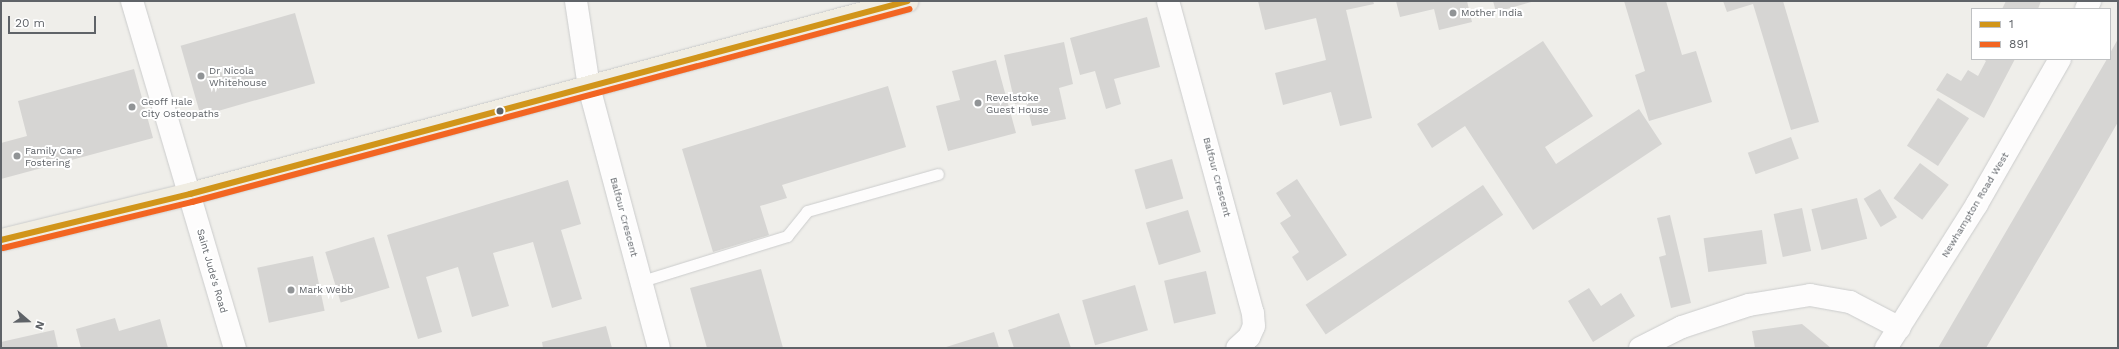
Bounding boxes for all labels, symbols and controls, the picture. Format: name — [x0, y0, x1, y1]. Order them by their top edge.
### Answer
place label: Mother India — [1461, 7, 1523, 19]
scale bar — [10, 8, 98, 34]
marker: Mother India — [1448, 8, 1458, 18]
legend — [1971, 8, 2111, 60]
text: 20 m — [15, 16, 45, 30]
text: 1 — [2009, 17, 2014, 31]
text: 891 — [2009, 37, 2028, 51]
place label: Dr Nicola Whitehouse — [209, 64, 267, 88]
marker: Dr Nicola Whitehouse — [196, 71, 206, 81]
place label: Revelstoke Guest House — [986, 91, 1049, 114]
place label: Geoff Hale City Osteopaths — [141, 95, 219, 118]
marker: Revelstoke Guest House — [973, 98, 983, 108]
marker: Geoff Hale City Osteopaths — [126, 101, 138, 113]
unlabelled marker — [495, 106, 505, 116]
street label: Balfour Crescent — [1201, 136, 1233, 218]
place label: Family Care Fostering — [25, 144, 82, 168]
street label: Newhampton Road West — [1939, 150, 2011, 260]
marker: Family Care Fostering — [12, 151, 22, 161]
street label: Balfour Crescent — [608, 176, 640, 258]
street label: Saint Jude's Road — [194, 227, 230, 315]
place label: Mark Webb — [299, 284, 354, 296]
marker: Mark Webb — [286, 285, 296, 295]
north arrow — [8, 301, 48, 341]
text: N — [32, 319, 47, 331]

